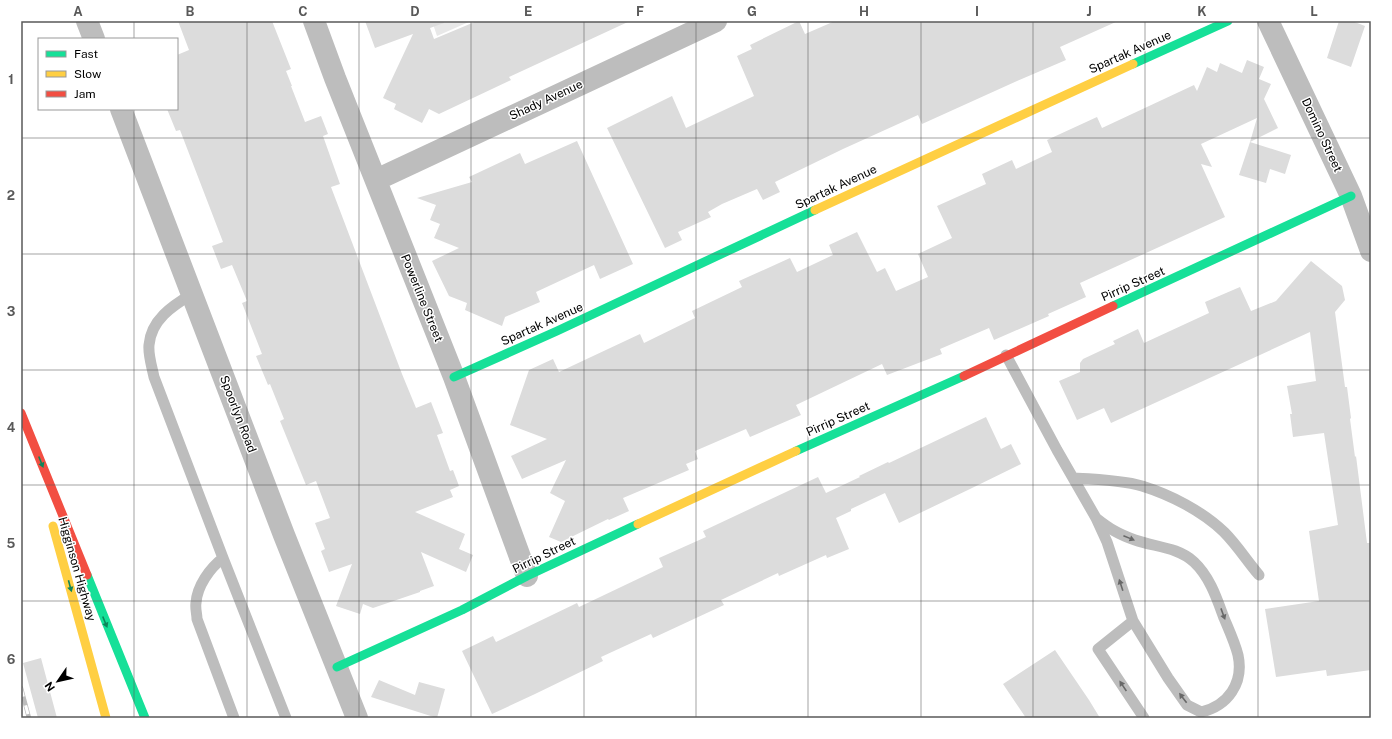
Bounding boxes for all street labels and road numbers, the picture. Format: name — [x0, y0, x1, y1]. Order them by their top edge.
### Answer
street label: Spartak Avenue — [1087, 28, 1173, 76]
street label: Shady Avenue — [507, 77, 585, 123]
street label: Domino Street — [1299, 96, 1345, 175]
street label: Spartak Avenue — [793, 162, 879, 212]
street label: Powerline Street — [398, 252, 446, 344]
street label: Pirrip Street — [1099, 264, 1167, 304]
street label: Spartak Avenue — [499, 300, 585, 348]
street label: Spoorlyn Road — [217, 373, 259, 455]
street label: Pirrip Street — [804, 399, 872, 439]
street label: Higginson Highway — [55, 515, 99, 623]
street label: Pirrip Street — [510, 534, 578, 576]

